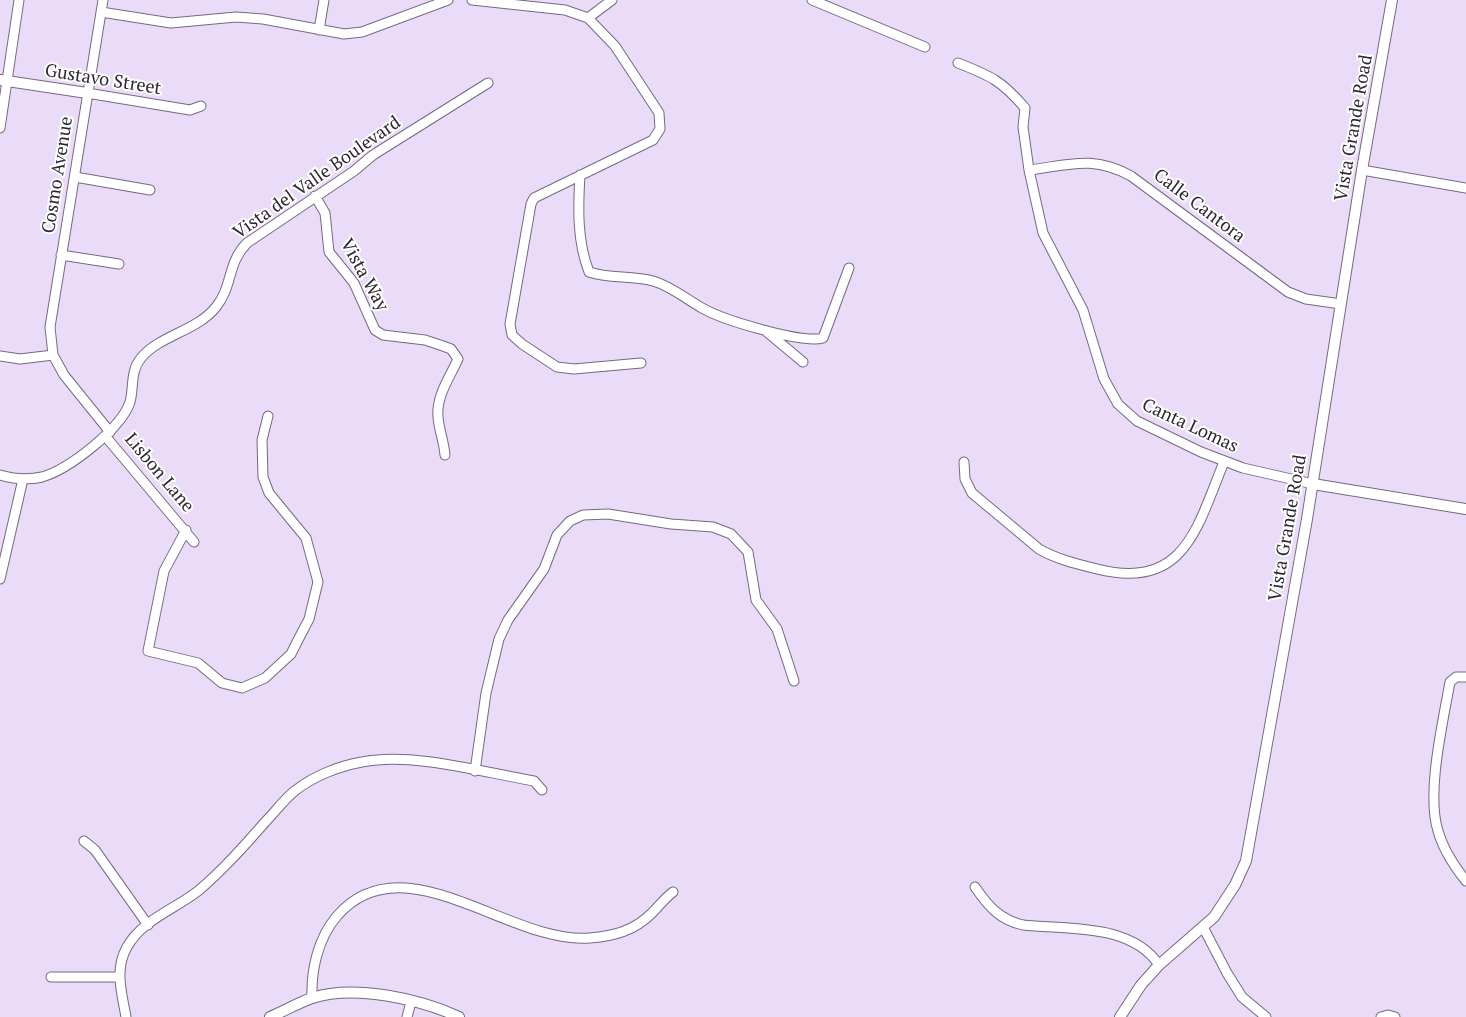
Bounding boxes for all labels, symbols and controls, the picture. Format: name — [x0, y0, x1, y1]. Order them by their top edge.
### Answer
street label: Vista Grande Road — [1330, 53, 1378, 203]
street label: Gustavo Street — [43, 60, 163, 100]
street label: Vista del Valle Boulevard — [229, 112, 405, 244]
street label: Cosmo Avenue — [38, 115, 78, 235]
street label: Calle Cantora — [1149, 165, 1249, 247]
street label: Vista Way — [335, 235, 393, 315]
street label: Canta Lomas — [1138, 394, 1242, 458]
street label: Lisbon Lane — [120, 429, 198, 517]
street label: Vista Grande Road — [1264, 453, 1312, 603]

